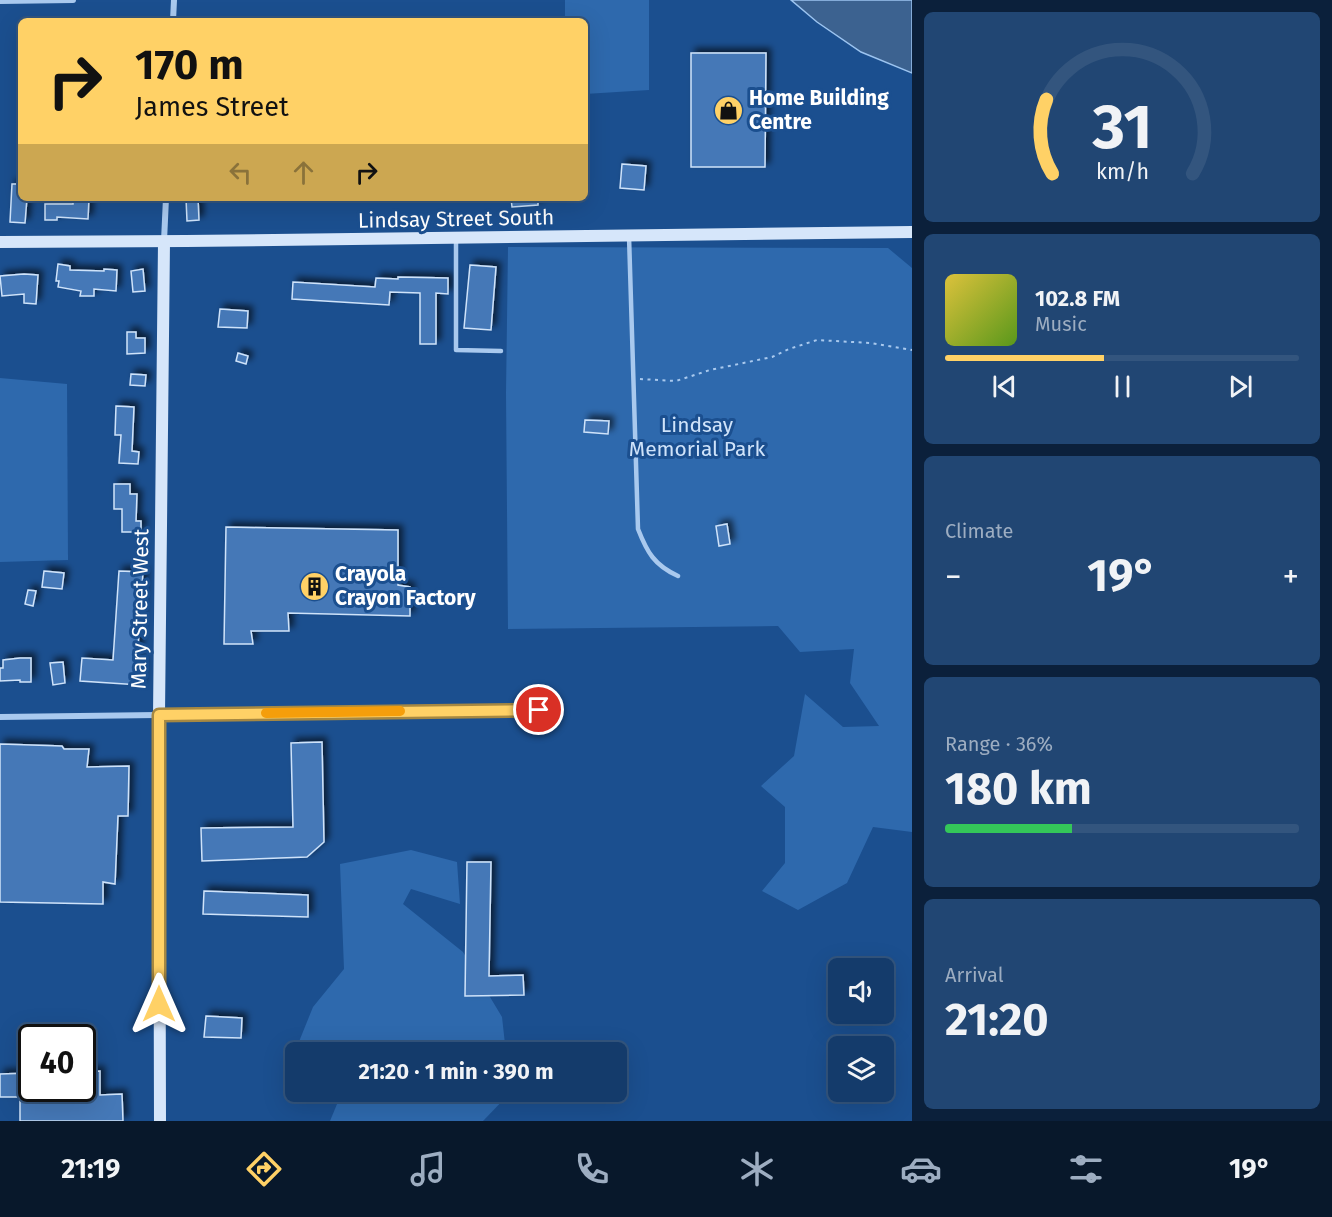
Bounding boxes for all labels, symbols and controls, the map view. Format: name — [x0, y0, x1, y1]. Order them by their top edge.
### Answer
text: 170 m — [135, 40, 244, 90]
icon: right — [36, 42, 114, 120]
place label: Home Building Centre — [749, 85, 889, 135]
text: 31 — [1091, 90, 1152, 165]
text: James Street — [135, 91, 289, 123]
shop icon: Home Building Centre — [712, 94, 744, 126]
icon: left — [224, 156, 257, 189]
icon: ahead — [287, 156, 320, 189]
icon: right — [350, 156, 383, 189]
text: km/h — [1095, 159, 1149, 185]
street label: Lindsay Street South — [358, 204, 554, 234]
text: 102.8 FM — [1035, 285, 1120, 312]
text: Music — [1035, 312, 1087, 336]
icon: previous — [988, 370, 1021, 403]
icon: pause — [1106, 370, 1139, 403]
icon: next — [1224, 370, 1257, 403]
park label: Lindsay Memorial Park — [629, 412, 765, 462]
text: Climate — [945, 519, 1013, 543]
street label: Mary Street West — [126, 528, 154, 689]
text: 19° — [1087, 549, 1157, 603]
text: − — [945, 557, 962, 597]
text: + — [1283, 557, 1299, 597]
place label: Crayola Crayon Factory — [335, 561, 476, 611]
building icon: Crayola Crayon Factory — [298, 570, 330, 602]
pin — [513, 684, 564, 735]
icon: arrive — [522, 693, 555, 726]
text: Range · 36% — [945, 732, 1053, 756]
text: 180 km — [945, 762, 1092, 816]
map controls — [828, 958, 894, 1102]
button: sound — [828, 958, 894, 1024]
text: Arrival — [945, 963, 1004, 987]
position arrow — [127, 972, 191, 1036]
text: 21:20 — [945, 993, 1049, 1047]
speed limit sign: 40 — [18, 1024, 96, 1102]
button: layers — [828, 1036, 894, 1102]
text: 21:20 · 1 min · 390 m — [358, 1058, 554, 1085]
icon: directions — [243, 1148, 285, 1190]
icon: music — [407, 1148, 449, 1190]
icon: phone — [571, 1148, 613, 1190]
icon: climate — [736, 1148, 778, 1190]
icon: car — [900, 1148, 942, 1190]
icon: filters — [1065, 1148, 1107, 1190]
text: 21:19 — [61, 1153, 120, 1185]
text: 19° — [1229, 1153, 1271, 1185]

